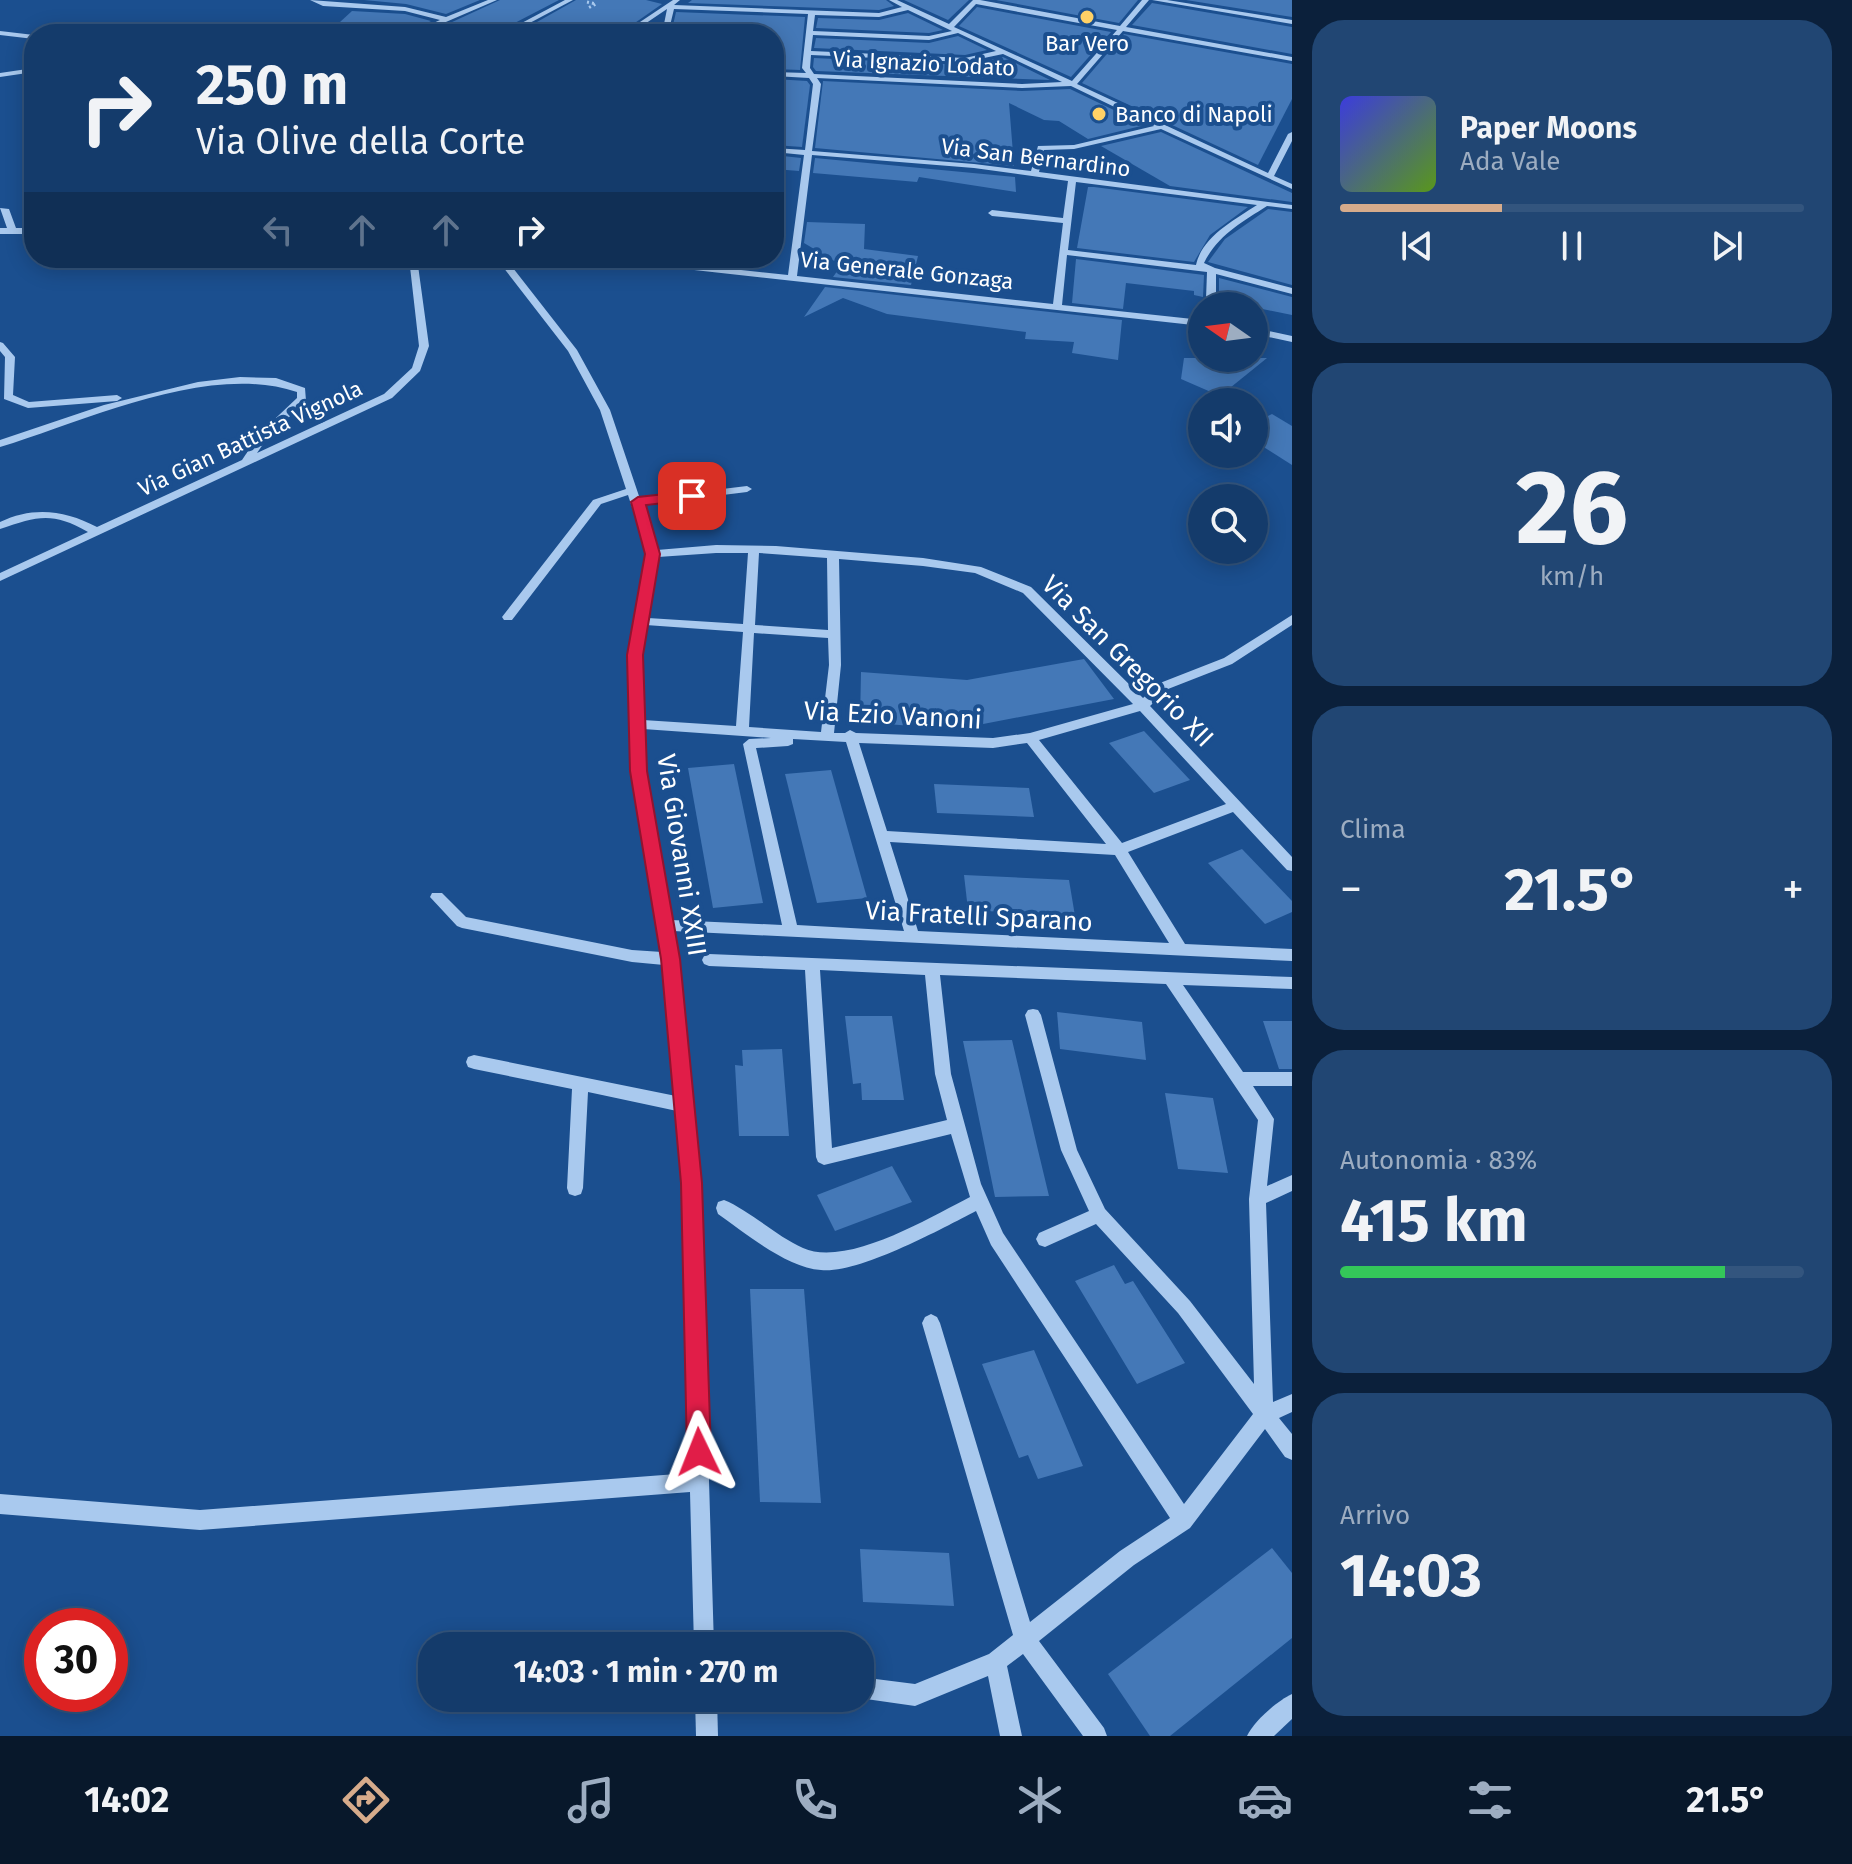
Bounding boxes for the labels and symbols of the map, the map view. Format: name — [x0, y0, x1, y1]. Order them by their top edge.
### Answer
marker: Bar Vero — [1078, 8, 1096, 26]
place label: Bar Vero — [1045, 30, 1129, 57]
street label: Via Ignazio Lodato — [832, 45, 1016, 82]
place label: Banco di Napoli — [1115, 101, 1273, 128]
marker: Banco di Napoli — [1090, 105, 1108, 123]
street label: Via San Bernardino — [940, 132, 1132, 183]
street label: Via Generale Gonzaga — [799, 246, 1015, 295]
north arrow — [1188, 292, 1268, 372]
street label: Via Gian Battista Vignola — [134, 375, 367, 502]
pin — [658, 462, 726, 530]
street label: Via San Gregorio XII — [1035, 569, 1220, 754]
street label: Via Ezio Vanoni — [803, 695, 983, 736]
street label: Via Giovanni XXIII — [650, 752, 713, 958]
street label: Via Fratelli Sparano — [864, 895, 1094, 938]
position arrow — [657, 1410, 741, 1494]
speed limit sign: 30 — [24, 1608, 128, 1712]

